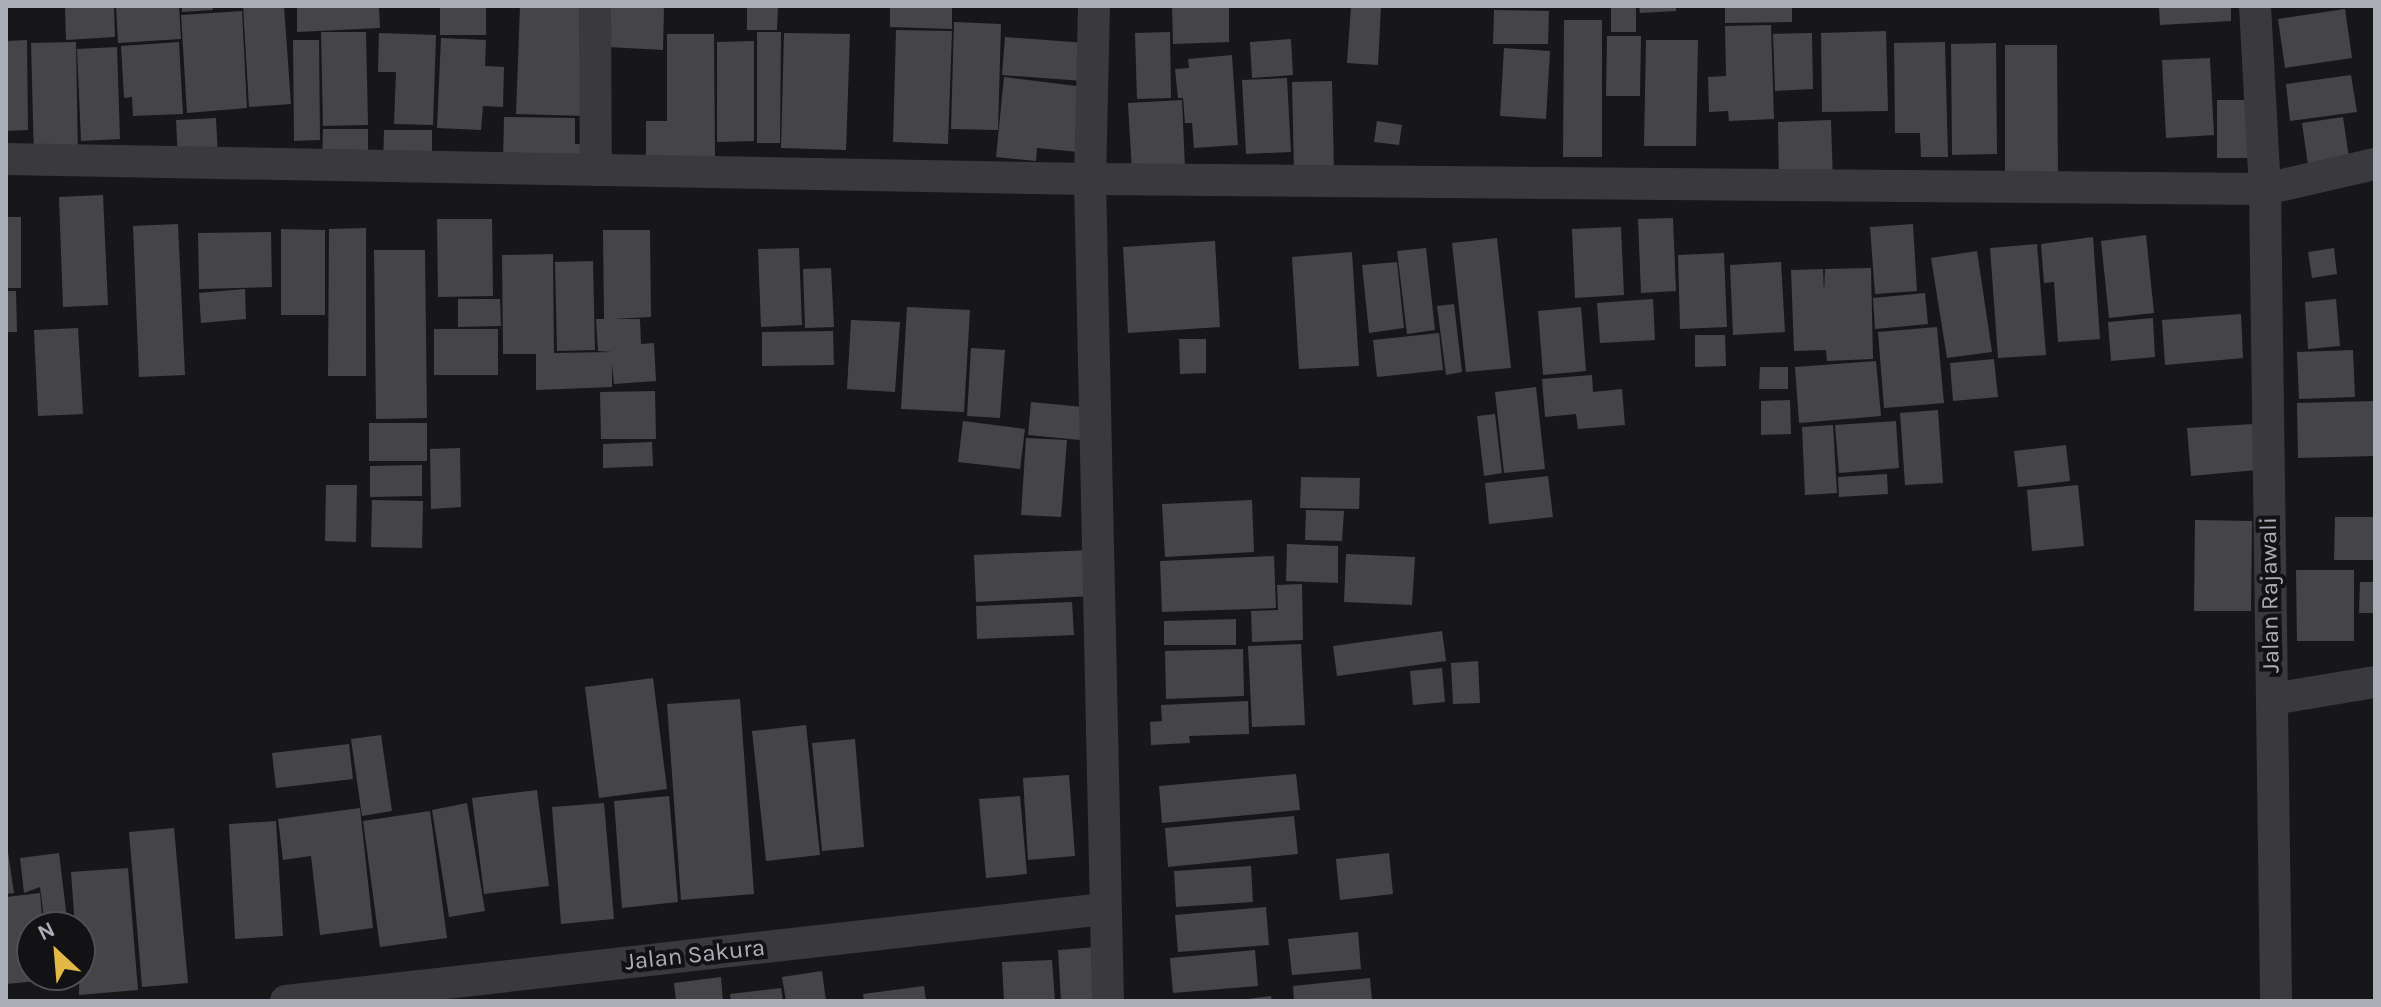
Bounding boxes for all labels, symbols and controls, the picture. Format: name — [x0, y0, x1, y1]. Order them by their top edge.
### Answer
street label: Jalan Rajawali — [2254, 517, 2286, 673]
north arrow — [16, 911, 96, 991]
text: N — [34, 916, 59, 946]
street label: Jalan Sakura — [624, 933, 766, 977]

